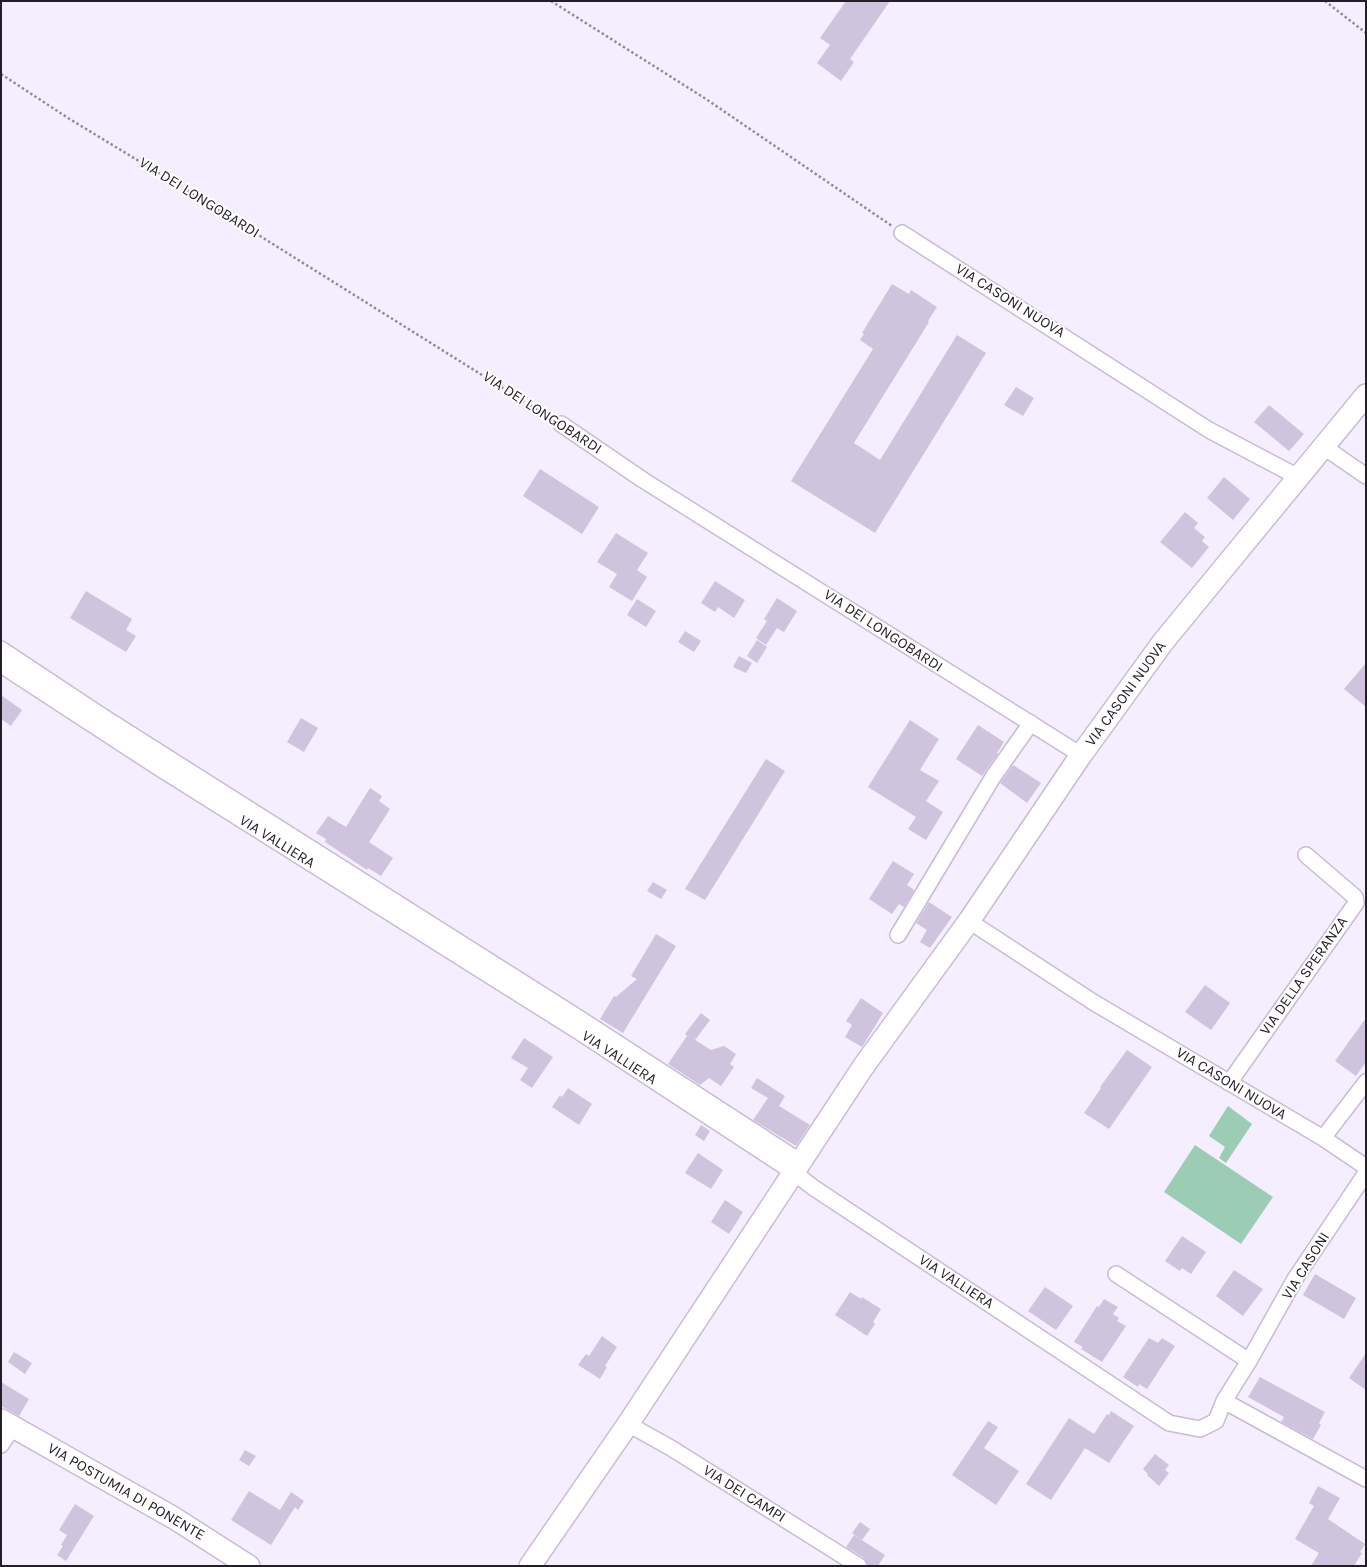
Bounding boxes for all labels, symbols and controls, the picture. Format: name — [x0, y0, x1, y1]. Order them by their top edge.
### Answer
street label: VIA DEI LONGOBARDI — [136, 154, 262, 242]
street label: VIA CASONI NUOVA — [952, 260, 1068, 342]
street label: VIA DEI LONGOBARDI — [479, 368, 605, 458]
street label: VIA DEI LONGOBARDI — [820, 586, 946, 676]
street label: VIA CASONI NUOVA — [1082, 638, 1170, 750]
street label: VIA VALLIERA — [236, 812, 318, 872]
street label: VIA DELLA SPERANZA — [1256, 913, 1352, 1039]
street label: VIA VALLIERA — [578, 1027, 660, 1089]
street label: VIA CASONI NUOVA — [1173, 1044, 1289, 1124]
street label: VIA CASONI — [1278, 1229, 1334, 1303]
street label: VIA VALLIERA — [915, 1251, 997, 1313]
street label: VIA POSTUMIA DI PONENTE — [44, 1440, 208, 1544]
street label: VIA DEI CAMPI — [699, 1461, 789, 1527]

